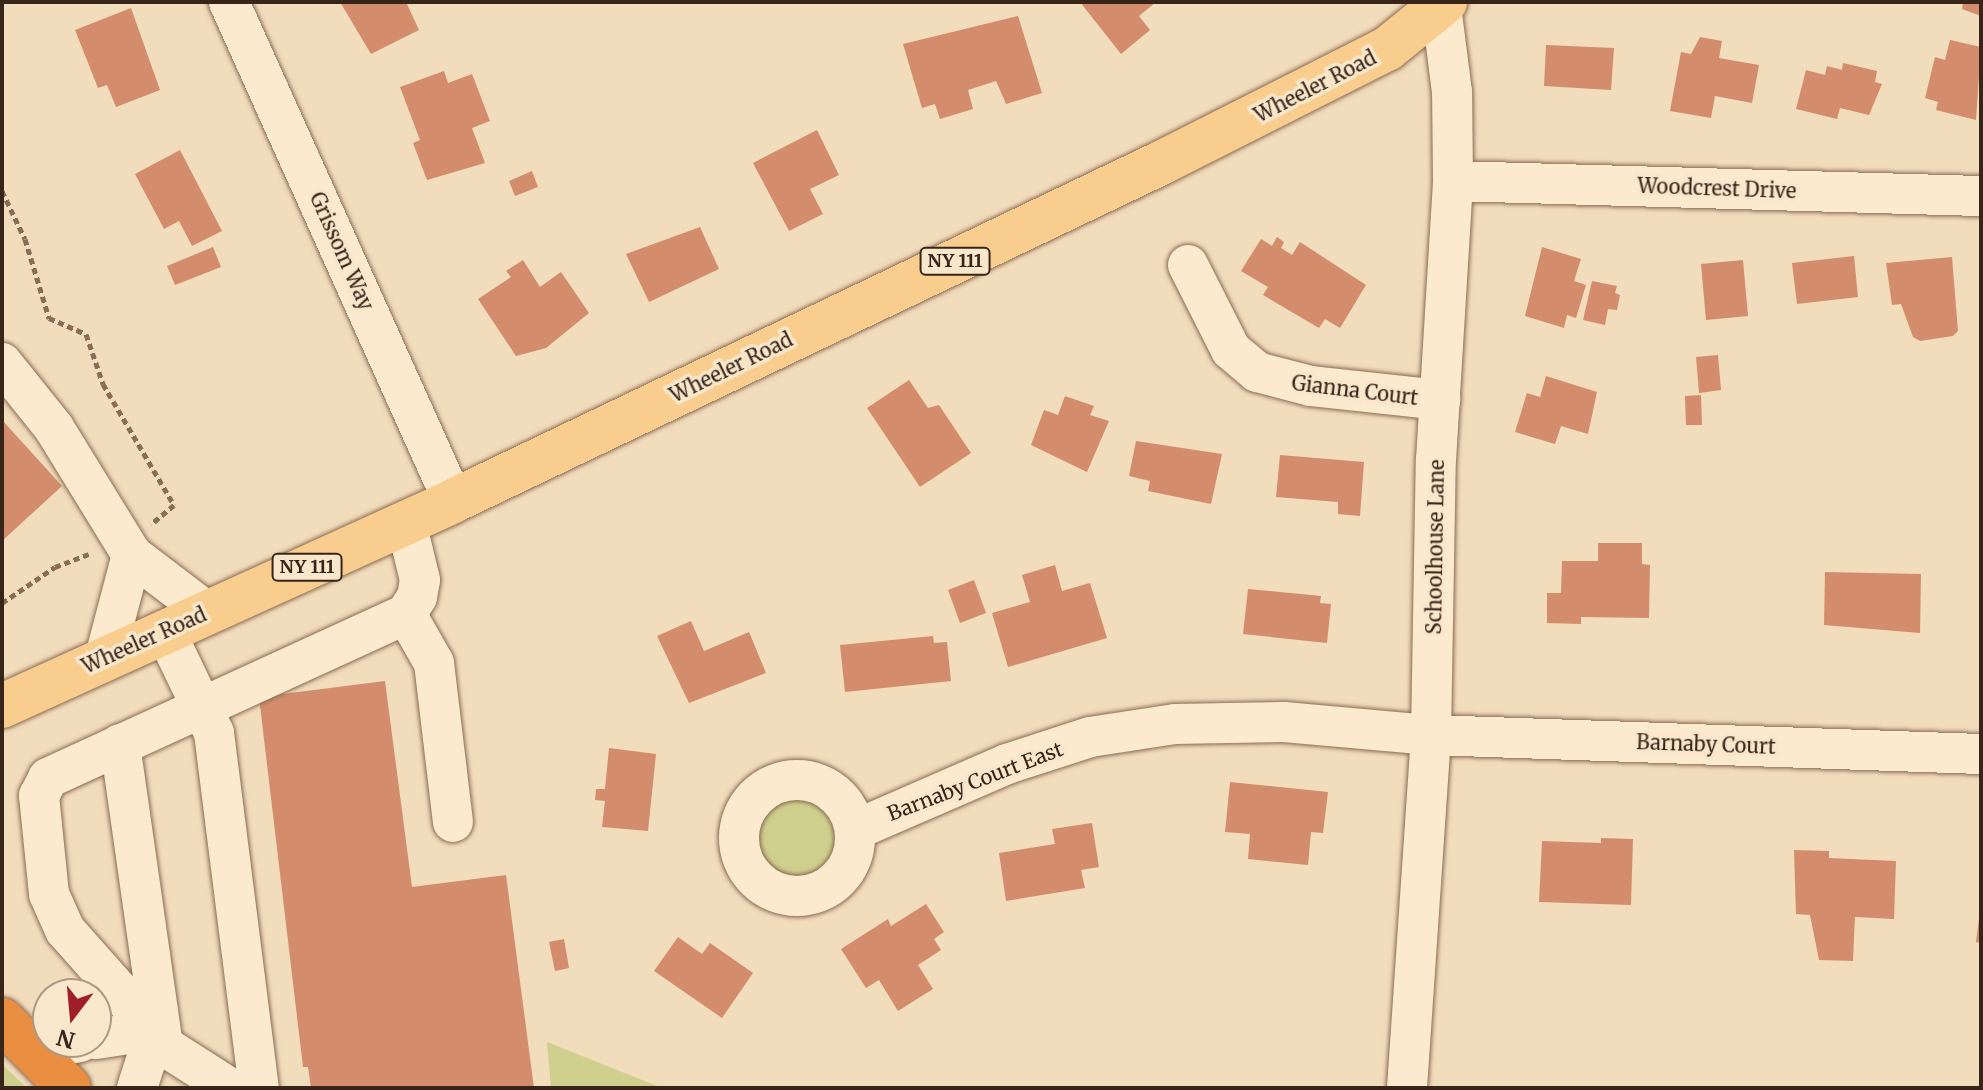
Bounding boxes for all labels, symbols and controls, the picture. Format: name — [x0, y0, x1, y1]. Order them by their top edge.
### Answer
street label: Wheeler Road — [1250, 45, 1380, 127]
street label: Woodcrest Drive — [1637, 173, 1797, 203]
street label: Grissom Way — [305, 188, 379, 314]
road number: NY 111 — [919, 247, 991, 275]
street label: Wheeler Road — [666, 327, 796, 407]
street label: Gianna Court — [1290, 370, 1420, 410]
street label: Schoolhouse Lane — [1421, 459, 1449, 635]
road number: NY 111 — [271, 553, 343, 581]
street label: Wheeler Road — [78, 602, 210, 678]
street label: Barnaby Court — [1636, 730, 1776, 758]
street label: Barnaby Court East — [884, 736, 1066, 826]
north arrow — [32, 978, 112, 1058]
text: N — [54, 1023, 78, 1055]

